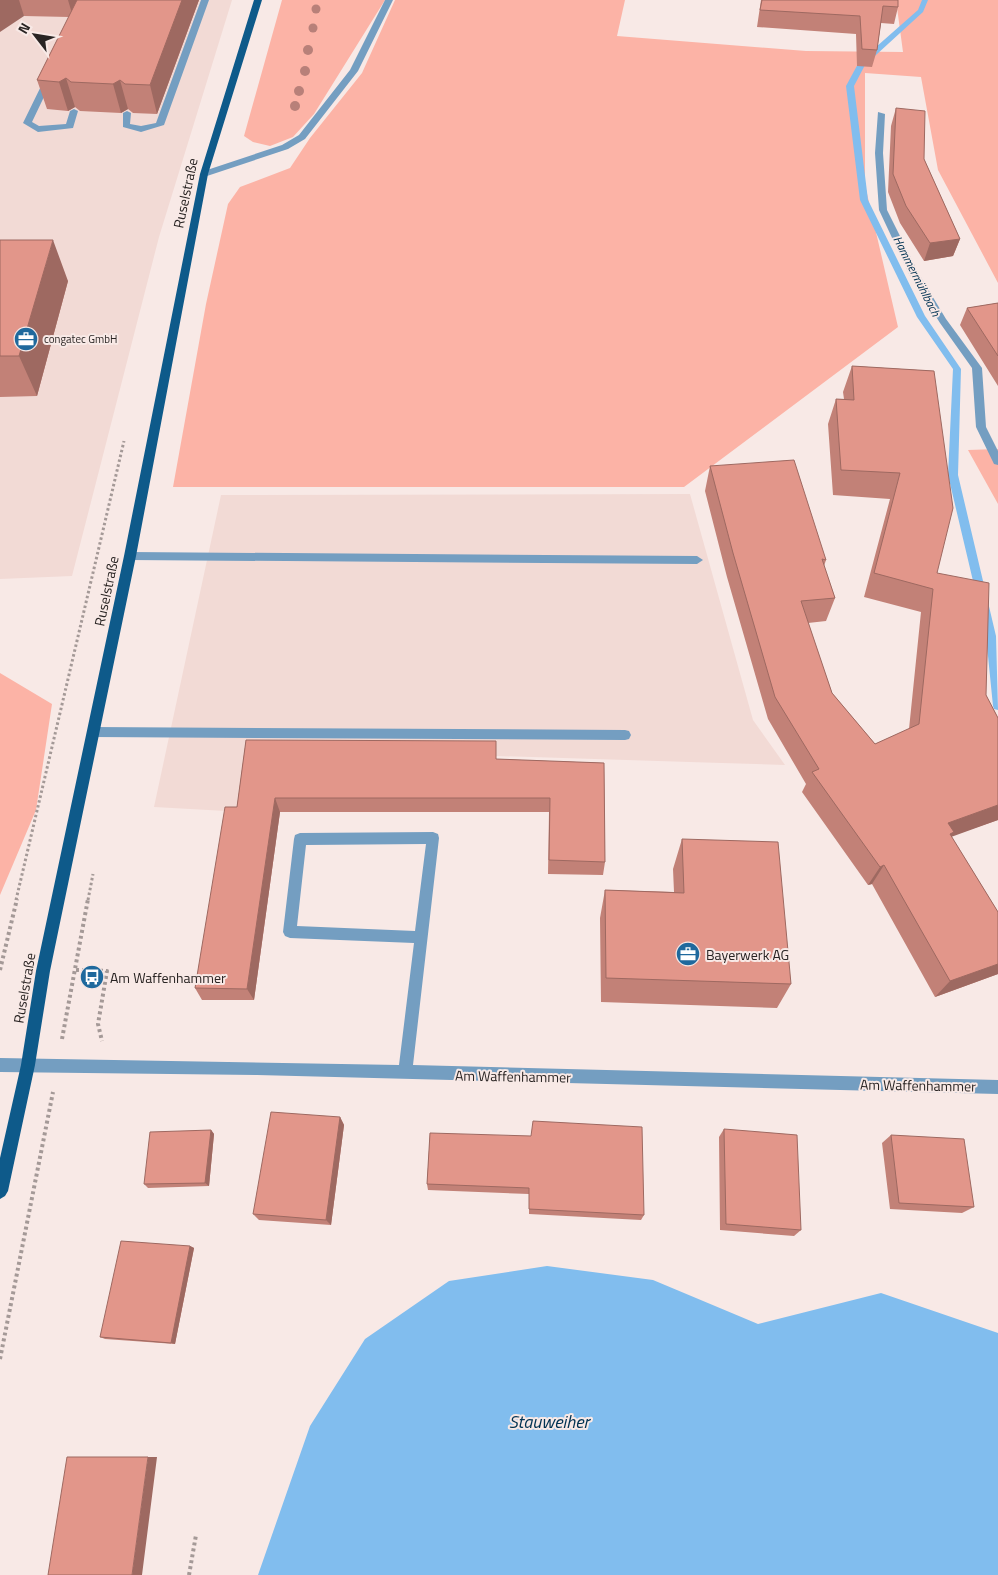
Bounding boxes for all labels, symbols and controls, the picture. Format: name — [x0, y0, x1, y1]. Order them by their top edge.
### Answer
north arrow — [10, 10, 60, 60]
text: N — [12, 18, 35, 38]
street label: Ruselstraße — [167, 156, 203, 230]
water label: Hammermühlbach — [889, 232, 946, 320]
office icon: congatec GmbH — [13, 326, 39, 352]
place label: congatec GmbH — [44, 331, 117, 347]
street label: Ruselstraße — [88, 554, 124, 628]
office icon: Bayerwerk AG — [675, 941, 701, 967]
place label: Bayerwerk AG — [706, 944, 789, 965]
street label: Ruselstraße — [7, 951, 41, 1025]
bus stop icon: Am Waffenhammer — [79, 964, 105, 990]
place label: Am Waffenhammer — [110, 967, 226, 988]
street label: Am Waffenhammer — [455, 1064, 571, 1088]
street label: Am Waffenhammer — [860, 1073, 976, 1097]
water label: Stauweiher — [509, 1408, 592, 1435]

